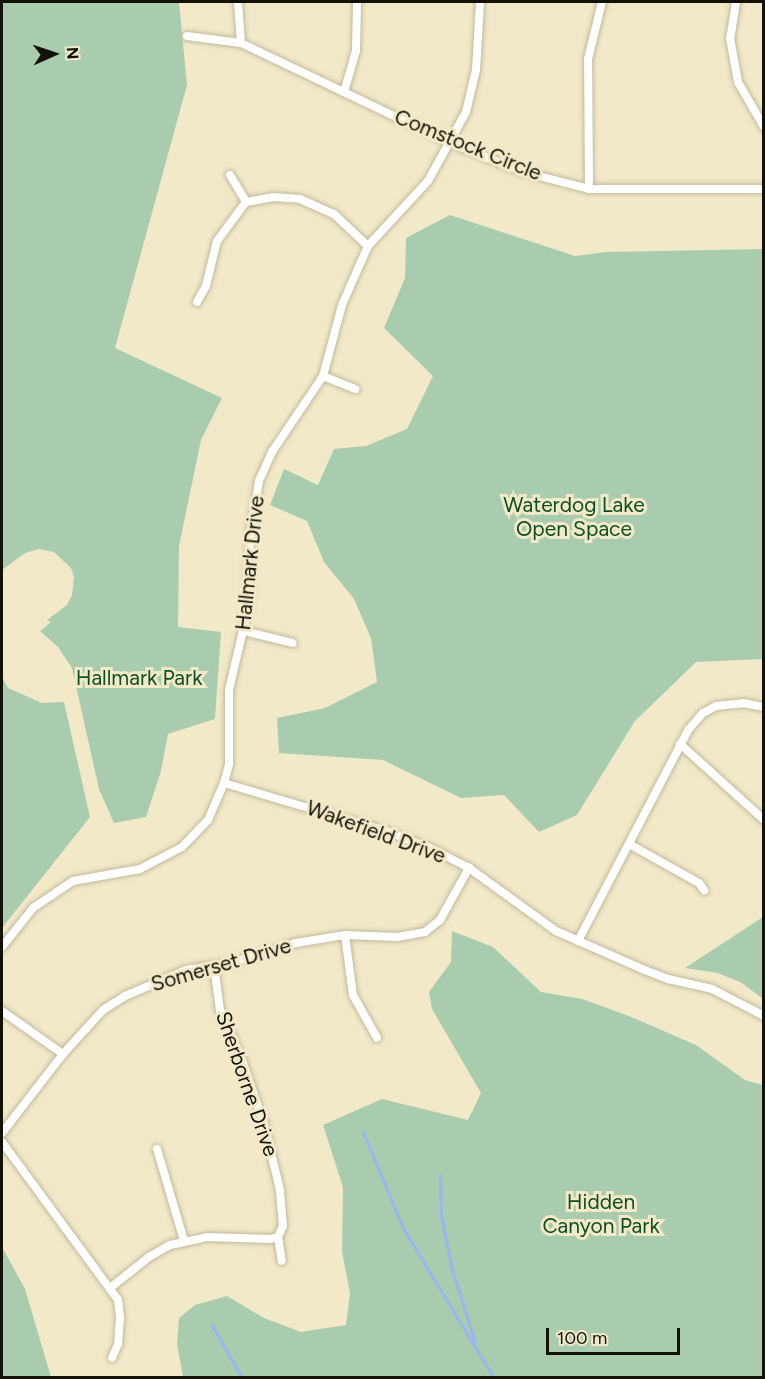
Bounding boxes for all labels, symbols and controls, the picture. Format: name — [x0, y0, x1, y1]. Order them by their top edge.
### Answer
north arrow — [24, 24, 84, 84]
text: N — [63, 46, 82, 60]
street label: Comstock Circle — [391, 104, 545, 186]
park label: Waterdog Lake Open Space — [503, 492, 645, 542]
street label: Hallmark Drive — [230, 494, 270, 632]
park label: Hallmark Park — [76, 665, 202, 691]
street label: Wakefield Drive — [303, 795, 449, 869]
street label: Somerset Drive — [148, 933, 294, 997]
street label: Sherborne Drive — [210, 1008, 284, 1160]
park label: Hidden Canyon Park — [542, 1189, 660, 1239]
scale bar — [549, 1316, 682, 1354]
text: 100 m — [557, 1327, 607, 1349]

